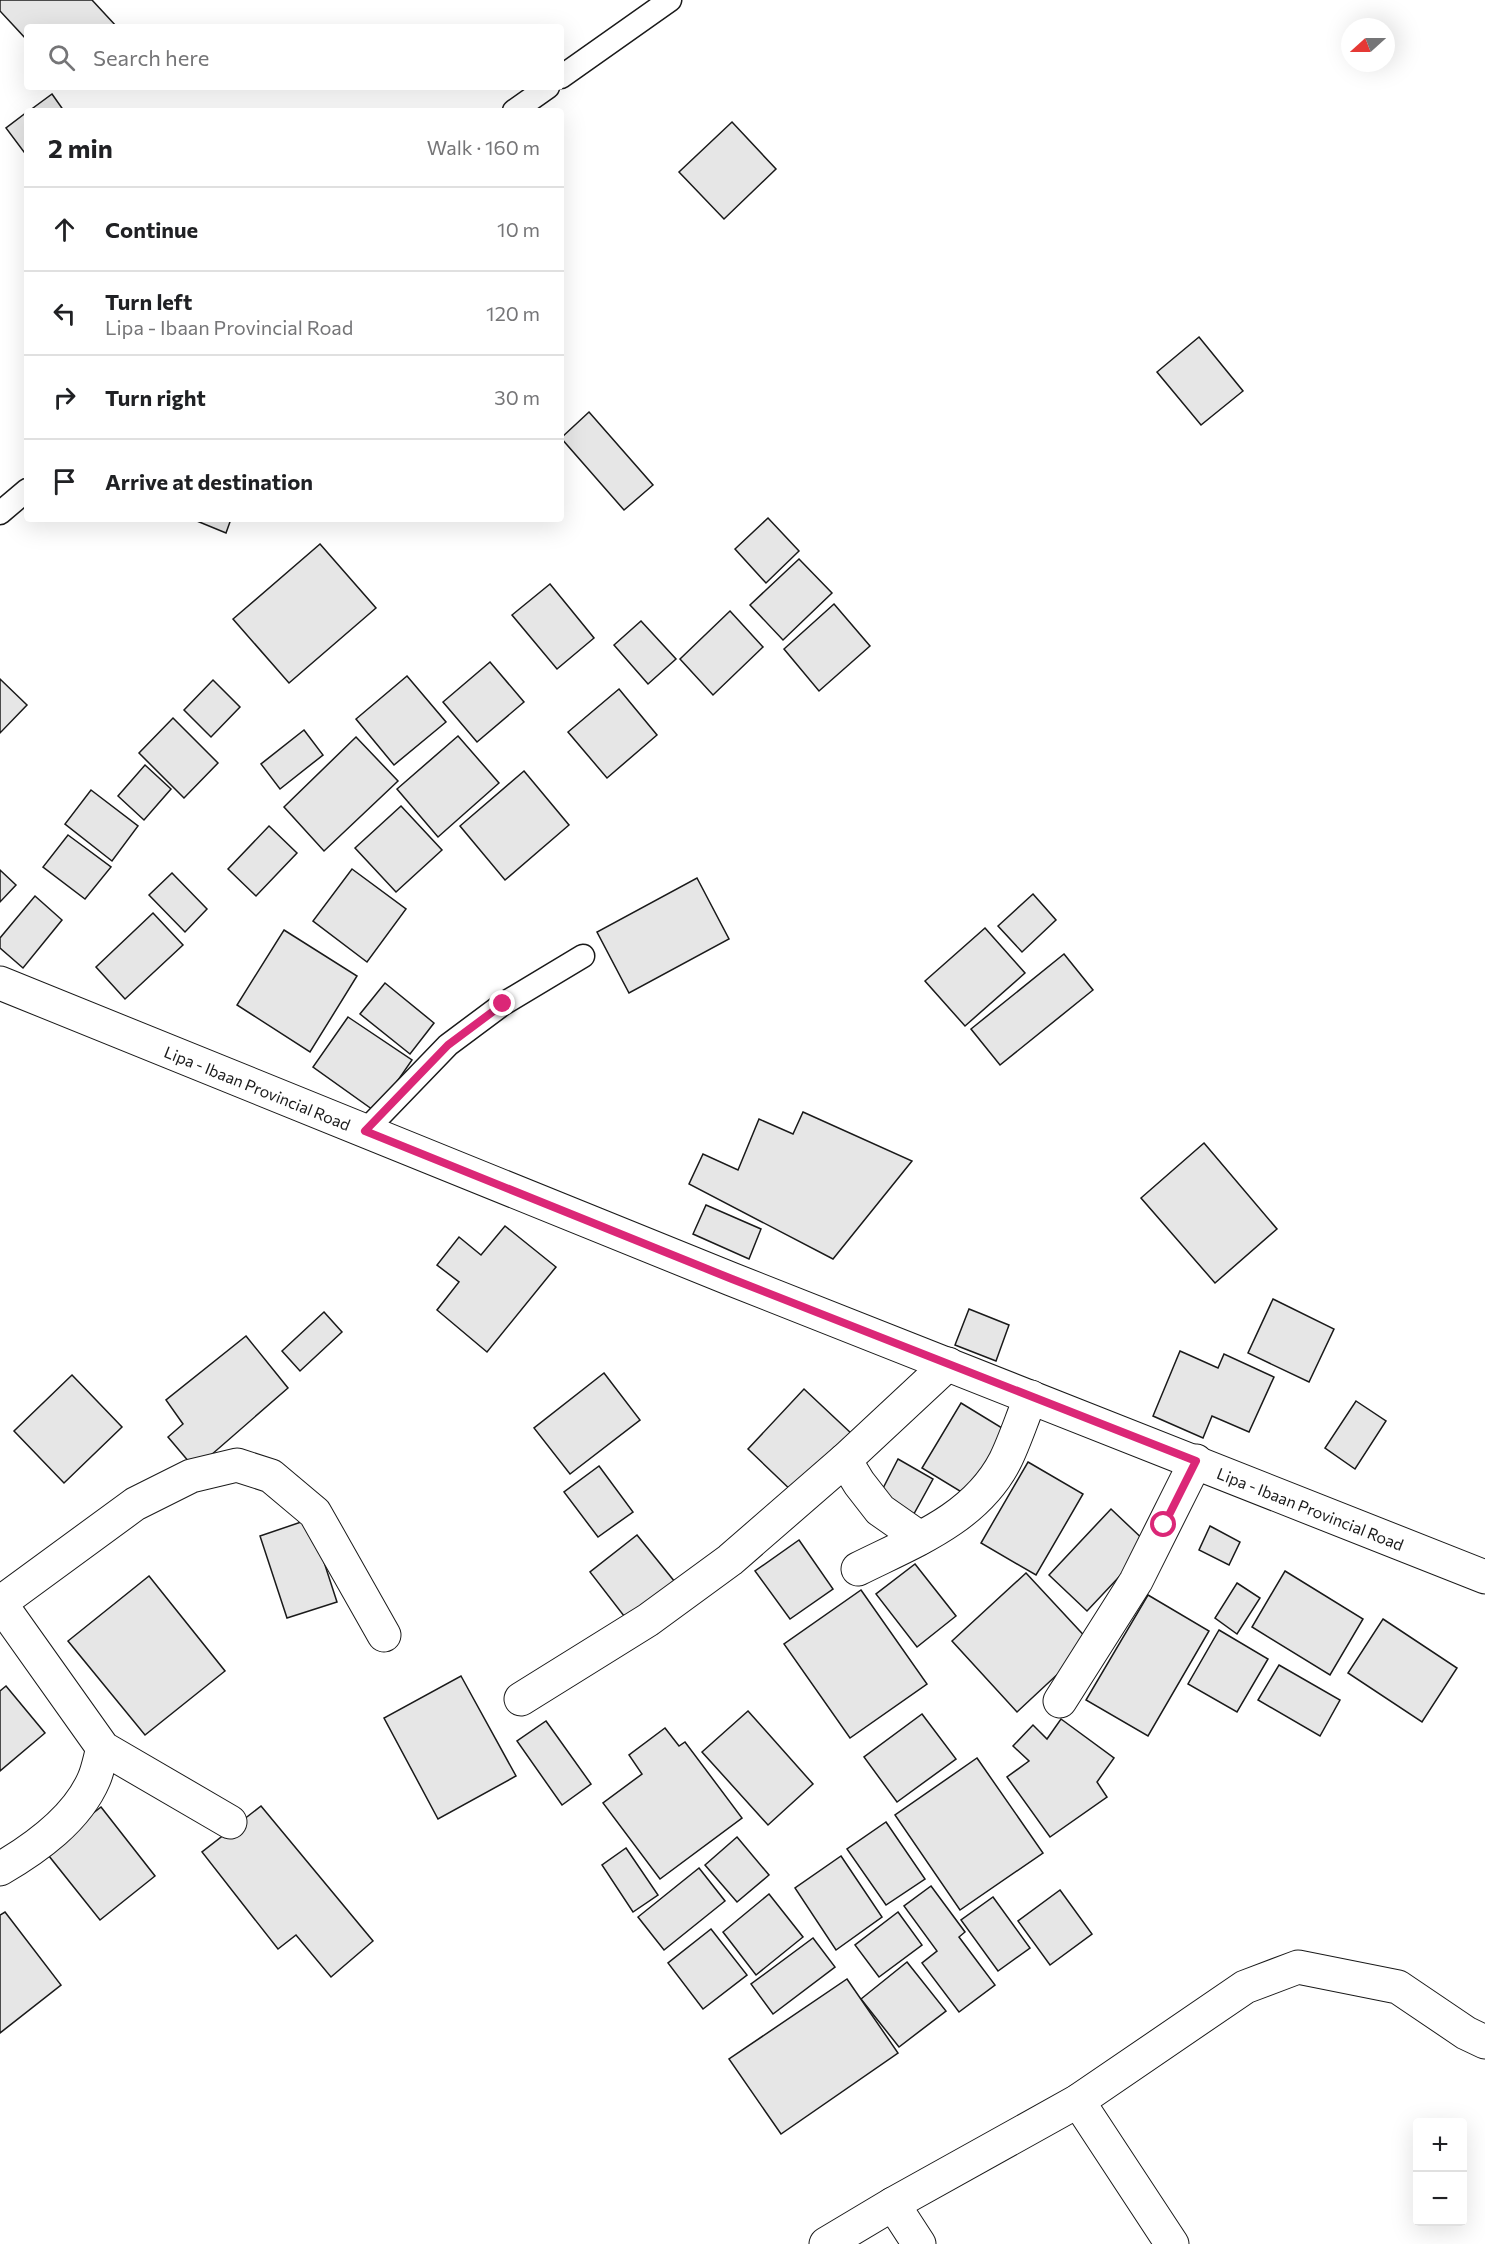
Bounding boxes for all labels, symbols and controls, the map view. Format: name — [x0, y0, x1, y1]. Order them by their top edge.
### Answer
north arrow — [1341, 18, 1395, 72]
search box — [24, 24, 564, 90]
icon: search — [45, 41, 78, 74]
text: Search here — [93, 44, 209, 71]
text: 2 min — [48, 132, 113, 163]
text: Walk · 160 m — [427, 135, 540, 159]
icon: ahead — [48, 213, 81, 246]
text: Continue — [105, 216, 198, 243]
text: 10 m — [497, 217, 540, 241]
text: Turn left — [105, 288, 192, 315]
icon: left — [48, 297, 81, 330]
text: 120 m — [486, 301, 540, 325]
text: Lipa - Ibaan Provincial Road — [105, 315, 353, 339]
icon: right — [48, 381, 81, 414]
text: Turn right — [105, 384, 206, 411]
text: 30 m — [494, 385, 540, 409]
icon: arrive — [48, 465, 81, 498]
text: Arrive at destination — [105, 468, 313, 495]
route end — [489, 990, 515, 1016]
street label: Lipa - Ibaan Provincial Road — [162, 1041, 353, 1133]
street label: Lipa - Ibaan Provincial Road — [1215, 1463, 1407, 1554]
route start — [1150, 1511, 1176, 1537]
map controls — [1413, 2118, 1467, 2226]
button: + — [1413, 2118, 1467, 2172]
button: − — [1413, 2172, 1467, 2226]

